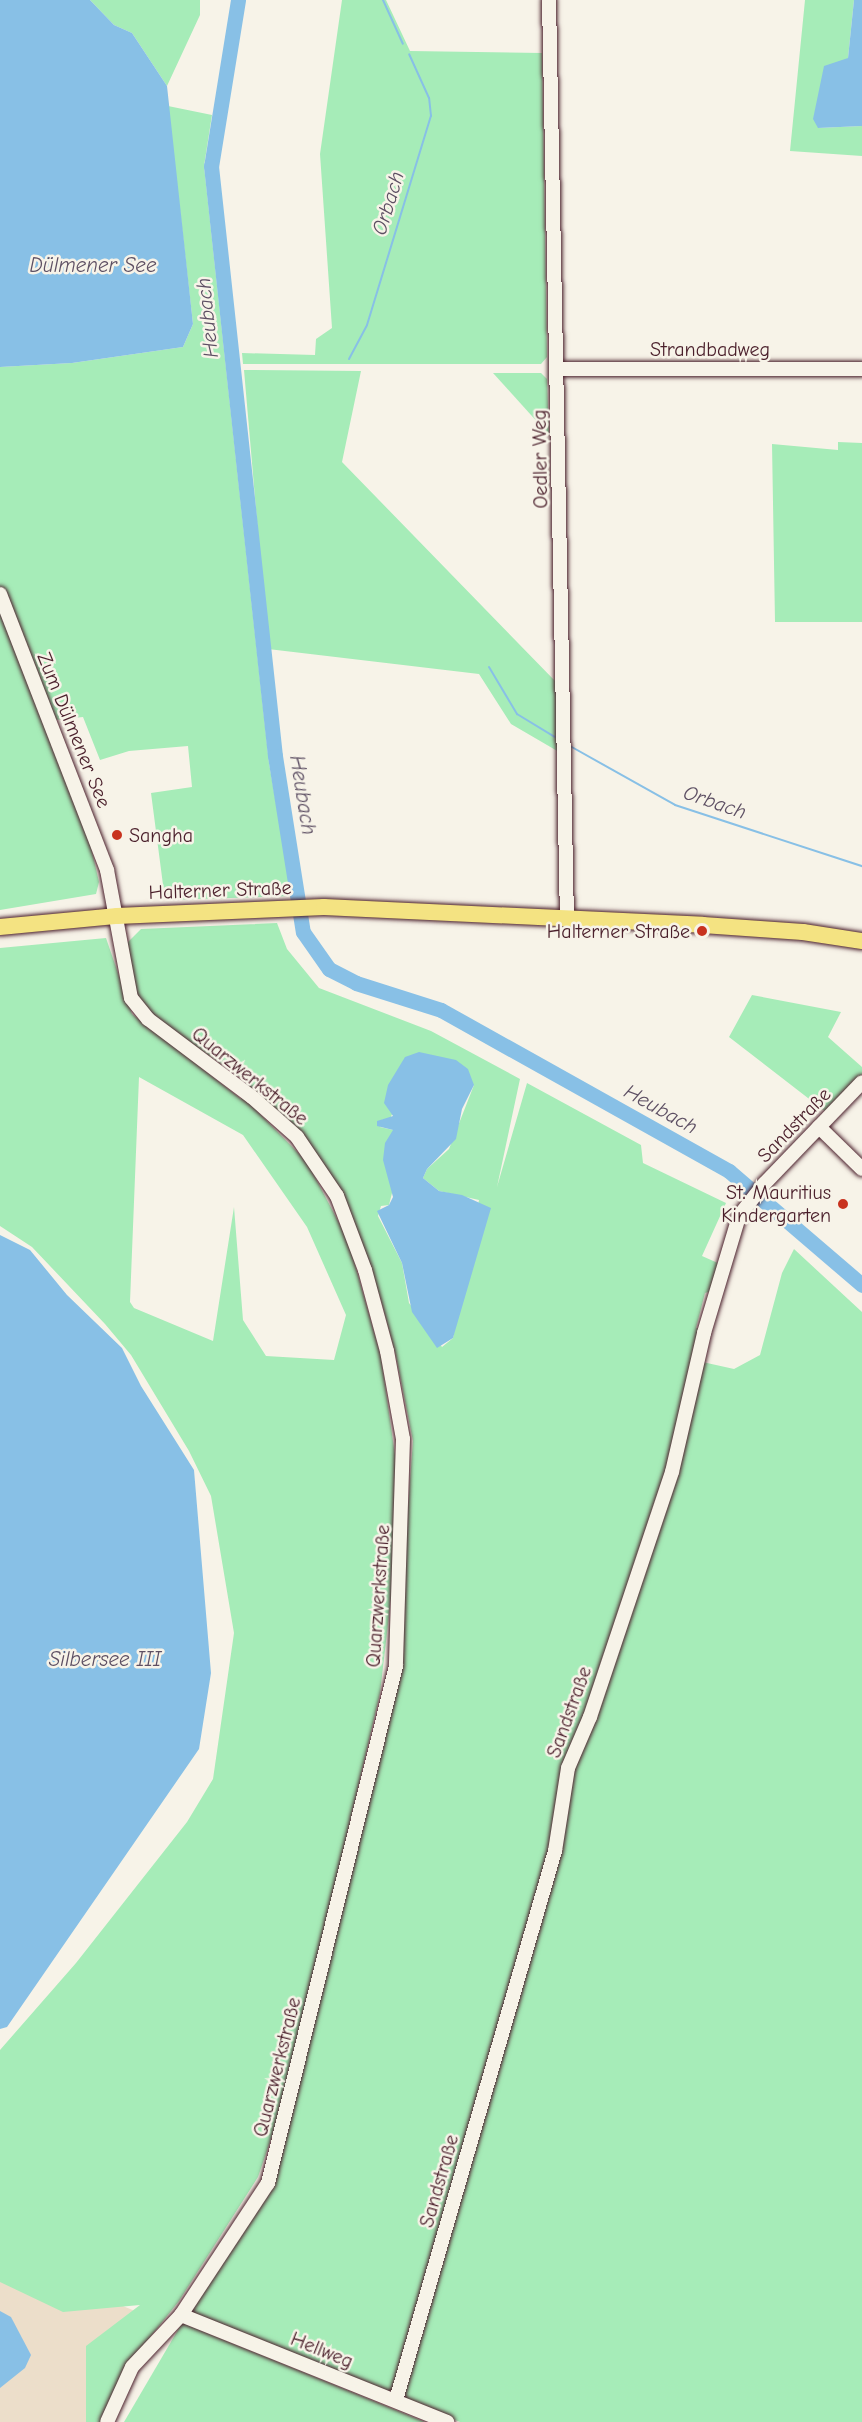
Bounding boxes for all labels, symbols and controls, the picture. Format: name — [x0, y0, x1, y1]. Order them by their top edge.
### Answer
water label: Orbach — [366, 168, 410, 238]
water label: Dülmener See — [29, 252, 157, 278]
water label: Heubach — [190, 277, 224, 359]
street label: Strandbadweg — [650, 337, 770, 361]
street label: Oedler Weg — [527, 409, 553, 509]
street label: Zum Dülmener See — [32, 649, 116, 811]
water label: Heubach — [284, 753, 322, 837]
water label: Orbach — [680, 779, 750, 825]
place label: Sangha — [129, 823, 193, 847]
marker: Sangha — [110, 828, 124, 842]
street label: Halterner Straße — [148, 876, 292, 904]
place label: Halterner Straße — [547, 919, 690, 943]
marker: Halterner Straße — [695, 924, 709, 938]
street label: Quarzwerkstraße — [187, 1022, 313, 1130]
water label: Heubach — [620, 1079, 702, 1139]
street label: Sandstraße — [752, 1082, 836, 1168]
place label: St. Mauritius Kindergarten — [721, 1180, 831, 1227]
marker: St. Mauritius Kindergarten — [836, 1197, 850, 1211]
street label: Quarzwerkstraße — [361, 1524, 395, 1668]
water label: Silbersee III — [49, 1646, 161, 1672]
street label: Sandstraße — [541, 1663, 597, 1761]
street label: Quarzwerkstraße — [248, 1995, 306, 2139]
street label: Sandstraße — [414, 2132, 464, 2230]
street label: Hellweg — [287, 2327, 357, 2373]

